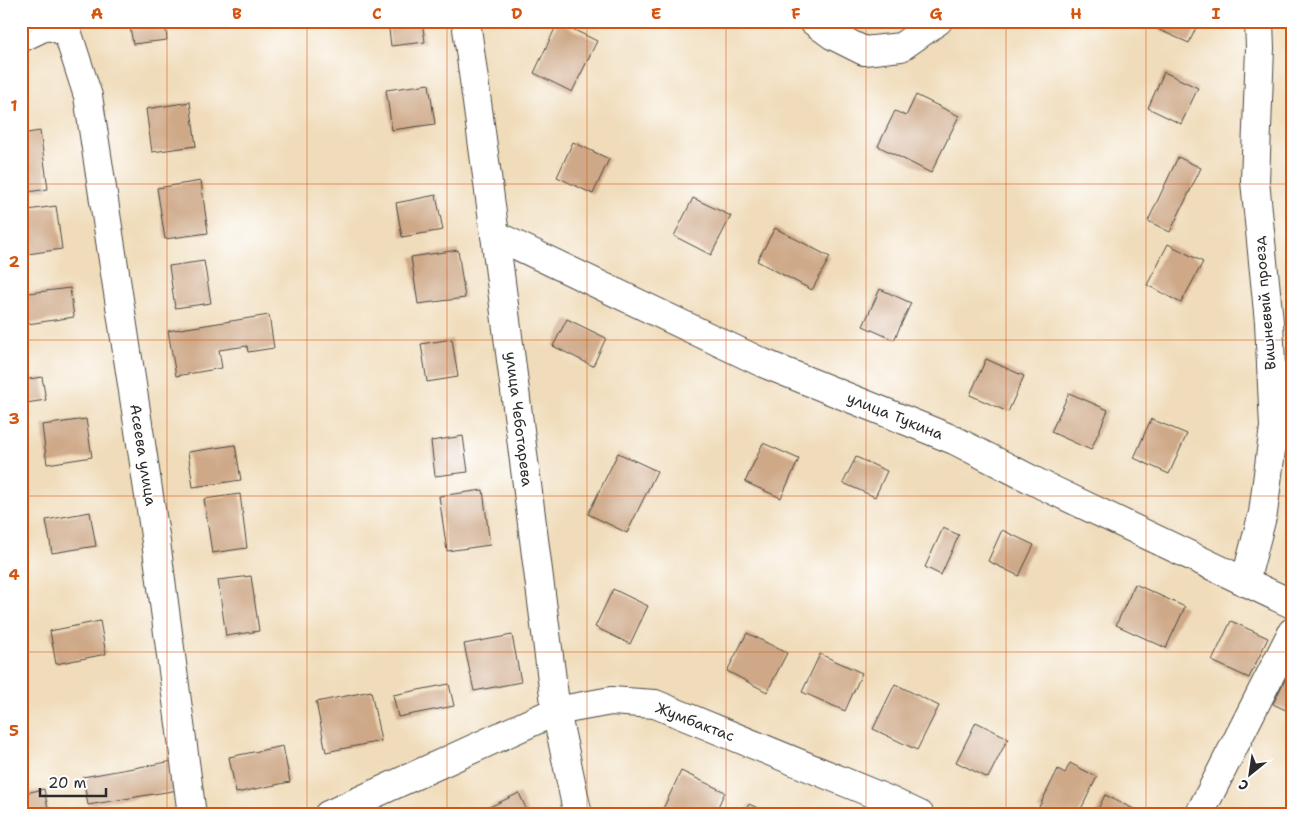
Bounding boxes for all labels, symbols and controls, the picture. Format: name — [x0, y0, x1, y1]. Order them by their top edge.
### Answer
text: A — [91, 3, 103, 24]
text: B — [232, 3, 242, 24]
text: C — [372, 3, 382, 24]
text: D — [511, 3, 523, 24]
text: E — [651, 3, 661, 24]
text: F — [791, 3, 801, 24]
text: G — [930, 3, 943, 24]
text: H — [1070, 3, 1082, 24]
text: I — [1212, 3, 1221, 24]
text: 1 — [10, 95, 18, 116]
street label: Вишневый проезд — [1249, 235, 1281, 371]
text: 2 — [8, 251, 20, 272]
street label: улица Чеботарева — [501, 350, 537, 488]
street label: улица Тукина — [844, 388, 947, 445]
street label: Асеева улица — [125, 403, 161, 508]
text: 3 — [8, 408, 20, 429]
text: 4 — [8, 564, 20, 585]
street label: Жумбактас — [653, 698, 737, 746]
text: 5 — [9, 720, 19, 741]
north arrow — [1226, 748, 1276, 798]
scale bar — [40, 766, 106, 798]
text: 20 m — [48, 773, 87, 793]
text: С — [1235, 775, 1252, 795]

